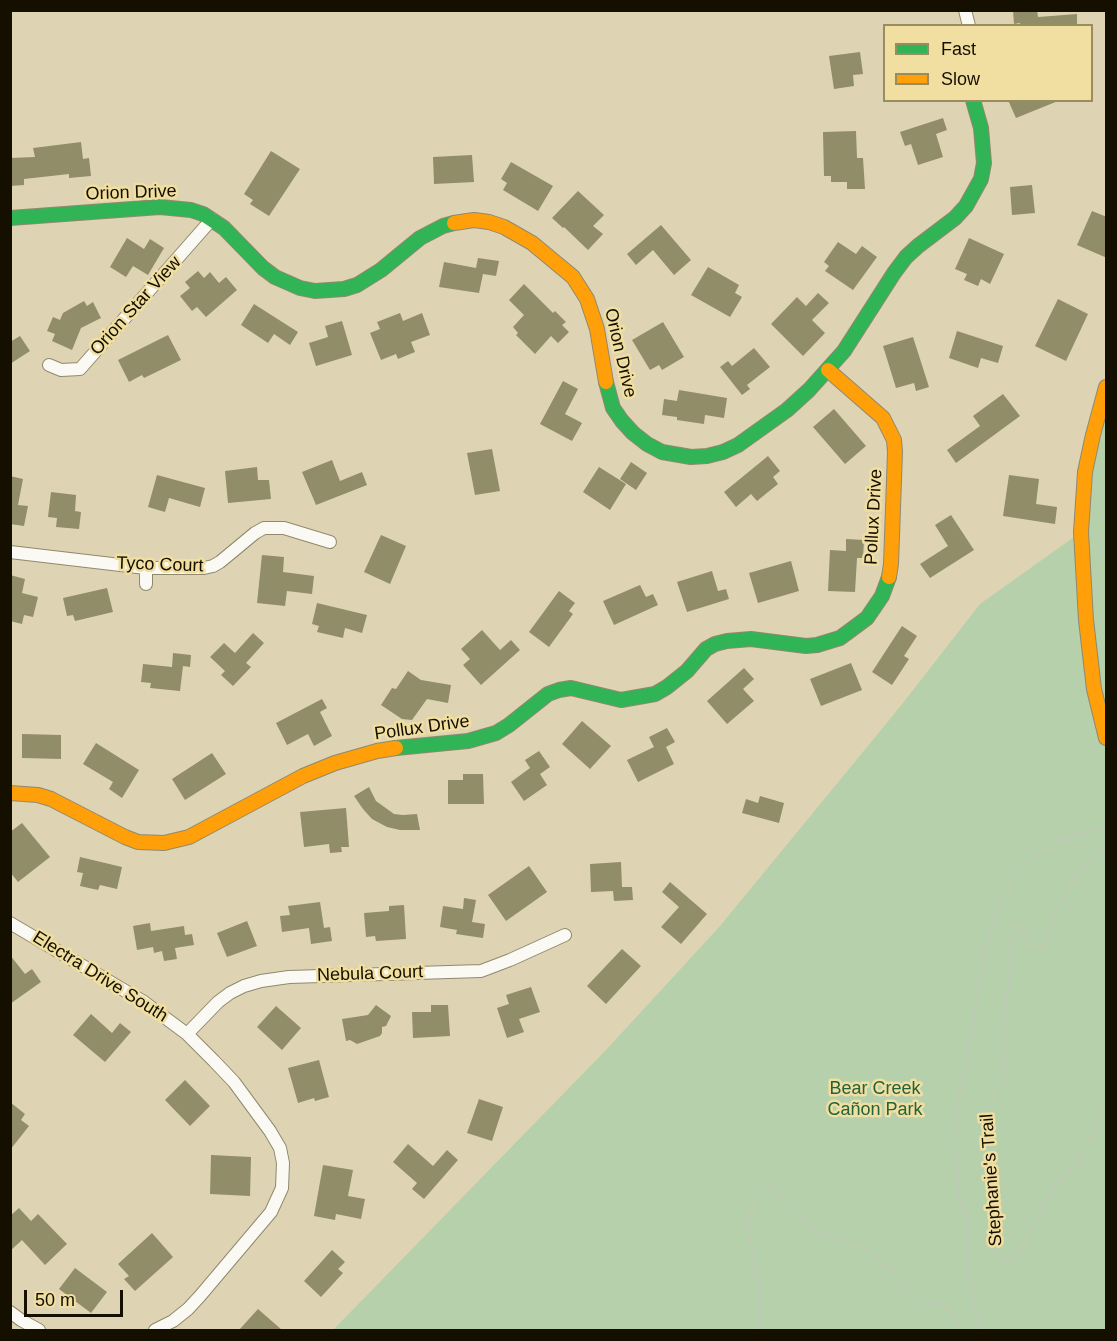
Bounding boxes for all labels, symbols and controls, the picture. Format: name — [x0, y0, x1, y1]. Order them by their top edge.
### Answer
legend — [883, 24, 1093, 102]
text: Fast — [941, 39, 976, 59]
text: Slow — [941, 69, 980, 89]
street label: Orion Drive — [85, 181, 177, 205]
street label: Orion Star View — [86, 252, 186, 360]
street label: Orion Drive — [599, 306, 641, 400]
street label: Pollux Drive — [861, 468, 887, 566]
street label: Tyco Court — [116, 553, 204, 577]
street label: Pollux Drive — [373, 711, 471, 745]
street label: Electra Drive South — [29, 927, 171, 1027]
street label: Nebula Court — [317, 961, 423, 987]
park label: Bear Creek Cañon Park — [827, 1078, 923, 1120]
street label: Stephanie's Trail — [977, 1113, 1007, 1247]
scale bar — [27, 1278, 126, 1316]
text: 50 m — [35, 1290, 75, 1310]

